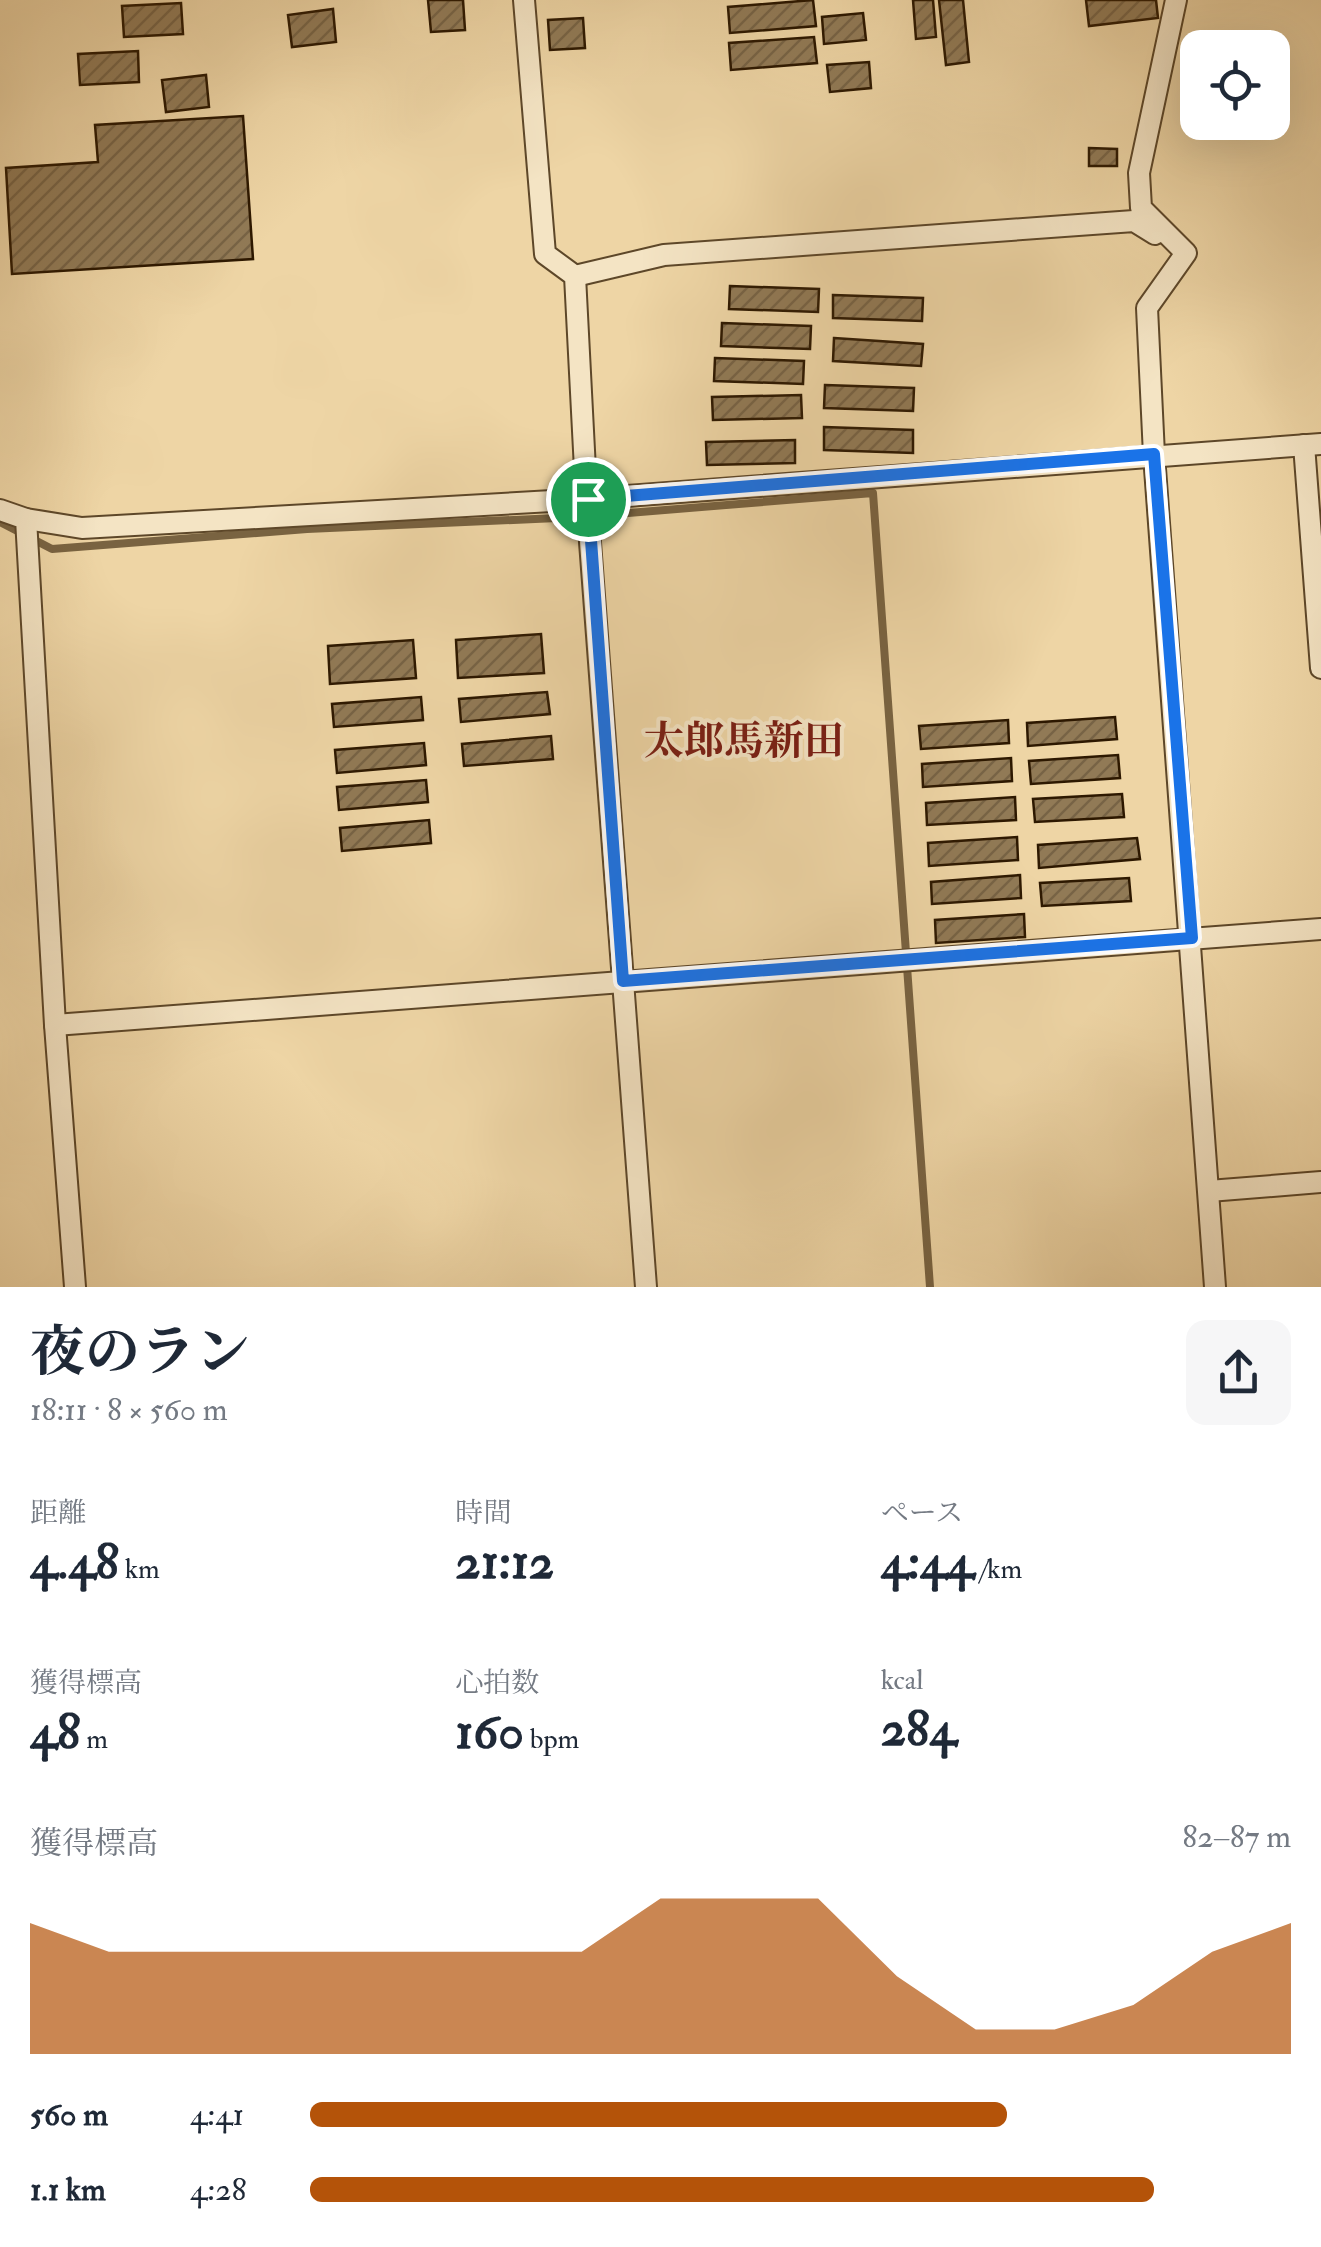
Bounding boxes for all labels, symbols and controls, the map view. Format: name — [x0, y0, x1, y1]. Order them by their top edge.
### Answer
map controls — [1180, 30, 1290, 140]
button: locate — [1180, 30, 1290, 140]
pin — [546, 457, 631, 542]
icon: arrive — [561, 472, 616, 527]
district label: 太郎馬新田 — [644, 716, 844, 767]
text: 夜のラン — [30, 1318, 250, 1387]
button: share — [1186, 1320, 1291, 1425]
text: 18:11 · 8 × 560 m — [30, 1390, 228, 1430]
text: 距離 — [30, 1496, 86, 1531]
text: 時間 — [455, 1496, 511, 1531]
text: ペース — [881, 1496, 963, 1531]
text: 4.48 — [30, 1531, 119, 1594]
text: 21:12 — [455, 1531, 554, 1594]
text: 4:44 — [881, 1531, 974, 1594]
text: km — [119, 1552, 160, 1587]
text: /km — [974, 1552, 1022, 1587]
text: kcal — [881, 1663, 924, 1698]
text: 獲得標高 — [30, 1666, 142, 1701]
text: 心拍数 — [455, 1666, 539, 1701]
text: 284 — [881, 1698, 956, 1761]
text: 48 — [30, 1701, 80, 1764]
text: 160 — [455, 1701, 524, 1764]
text: m — [80, 1722, 108, 1757]
text: bpm — [524, 1722, 579, 1757]
text: 82–87 m — [1182, 1817, 1291, 1857]
text: 獲得標高 — [30, 1824, 158, 1864]
text: 560 m — [30, 2095, 108, 2135]
text: 4:41 — [190, 2095, 244, 2135]
text: 1.1 km — [30, 2170, 106, 2210]
text: 4:28 — [190, 2170, 246, 2210]

